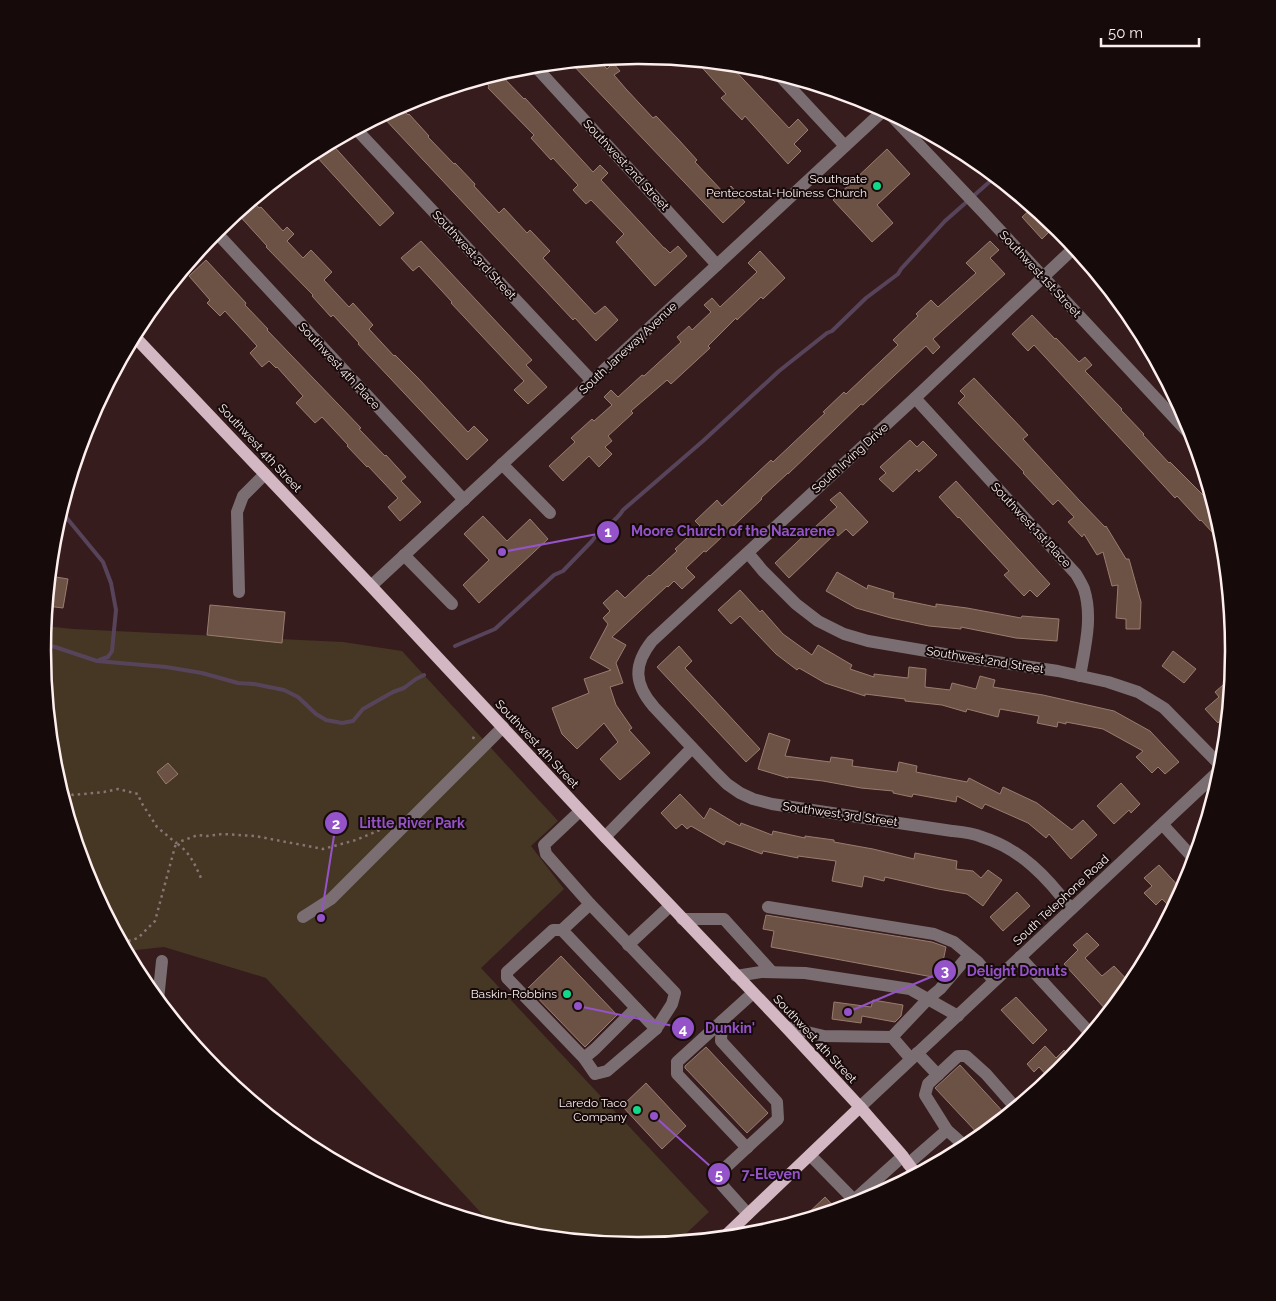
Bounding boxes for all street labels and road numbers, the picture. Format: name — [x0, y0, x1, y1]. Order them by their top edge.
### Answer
street label: Southwest 2nd Street — [580, 117, 672, 213]
street label: Southwest 3rd Street — [429, 208, 519, 302]
street label: Southwest 1st Street — [996, 228, 1084, 320]
street label: South Janeway Avenue — [576, 299, 680, 397]
street label: Southwest 4th Place — [295, 320, 383, 412]
street label: Southwest 4th Street — [215, 401, 305, 495]
street label: South Irving Drive — [809, 420, 891, 496]
street label: Southwest 1st Place — [988, 480, 1074, 570]
street label: Southwest 2nd Street — [925, 644, 1045, 676]
street label: Southwest 4th Street — [492, 697, 582, 791]
street label: Southwest 3rd Street — [782, 799, 898, 829]
street label: South Telephone Road — [1010, 852, 1112, 948]
street label: Southwest 4th Street — [770, 992, 860, 1086]

